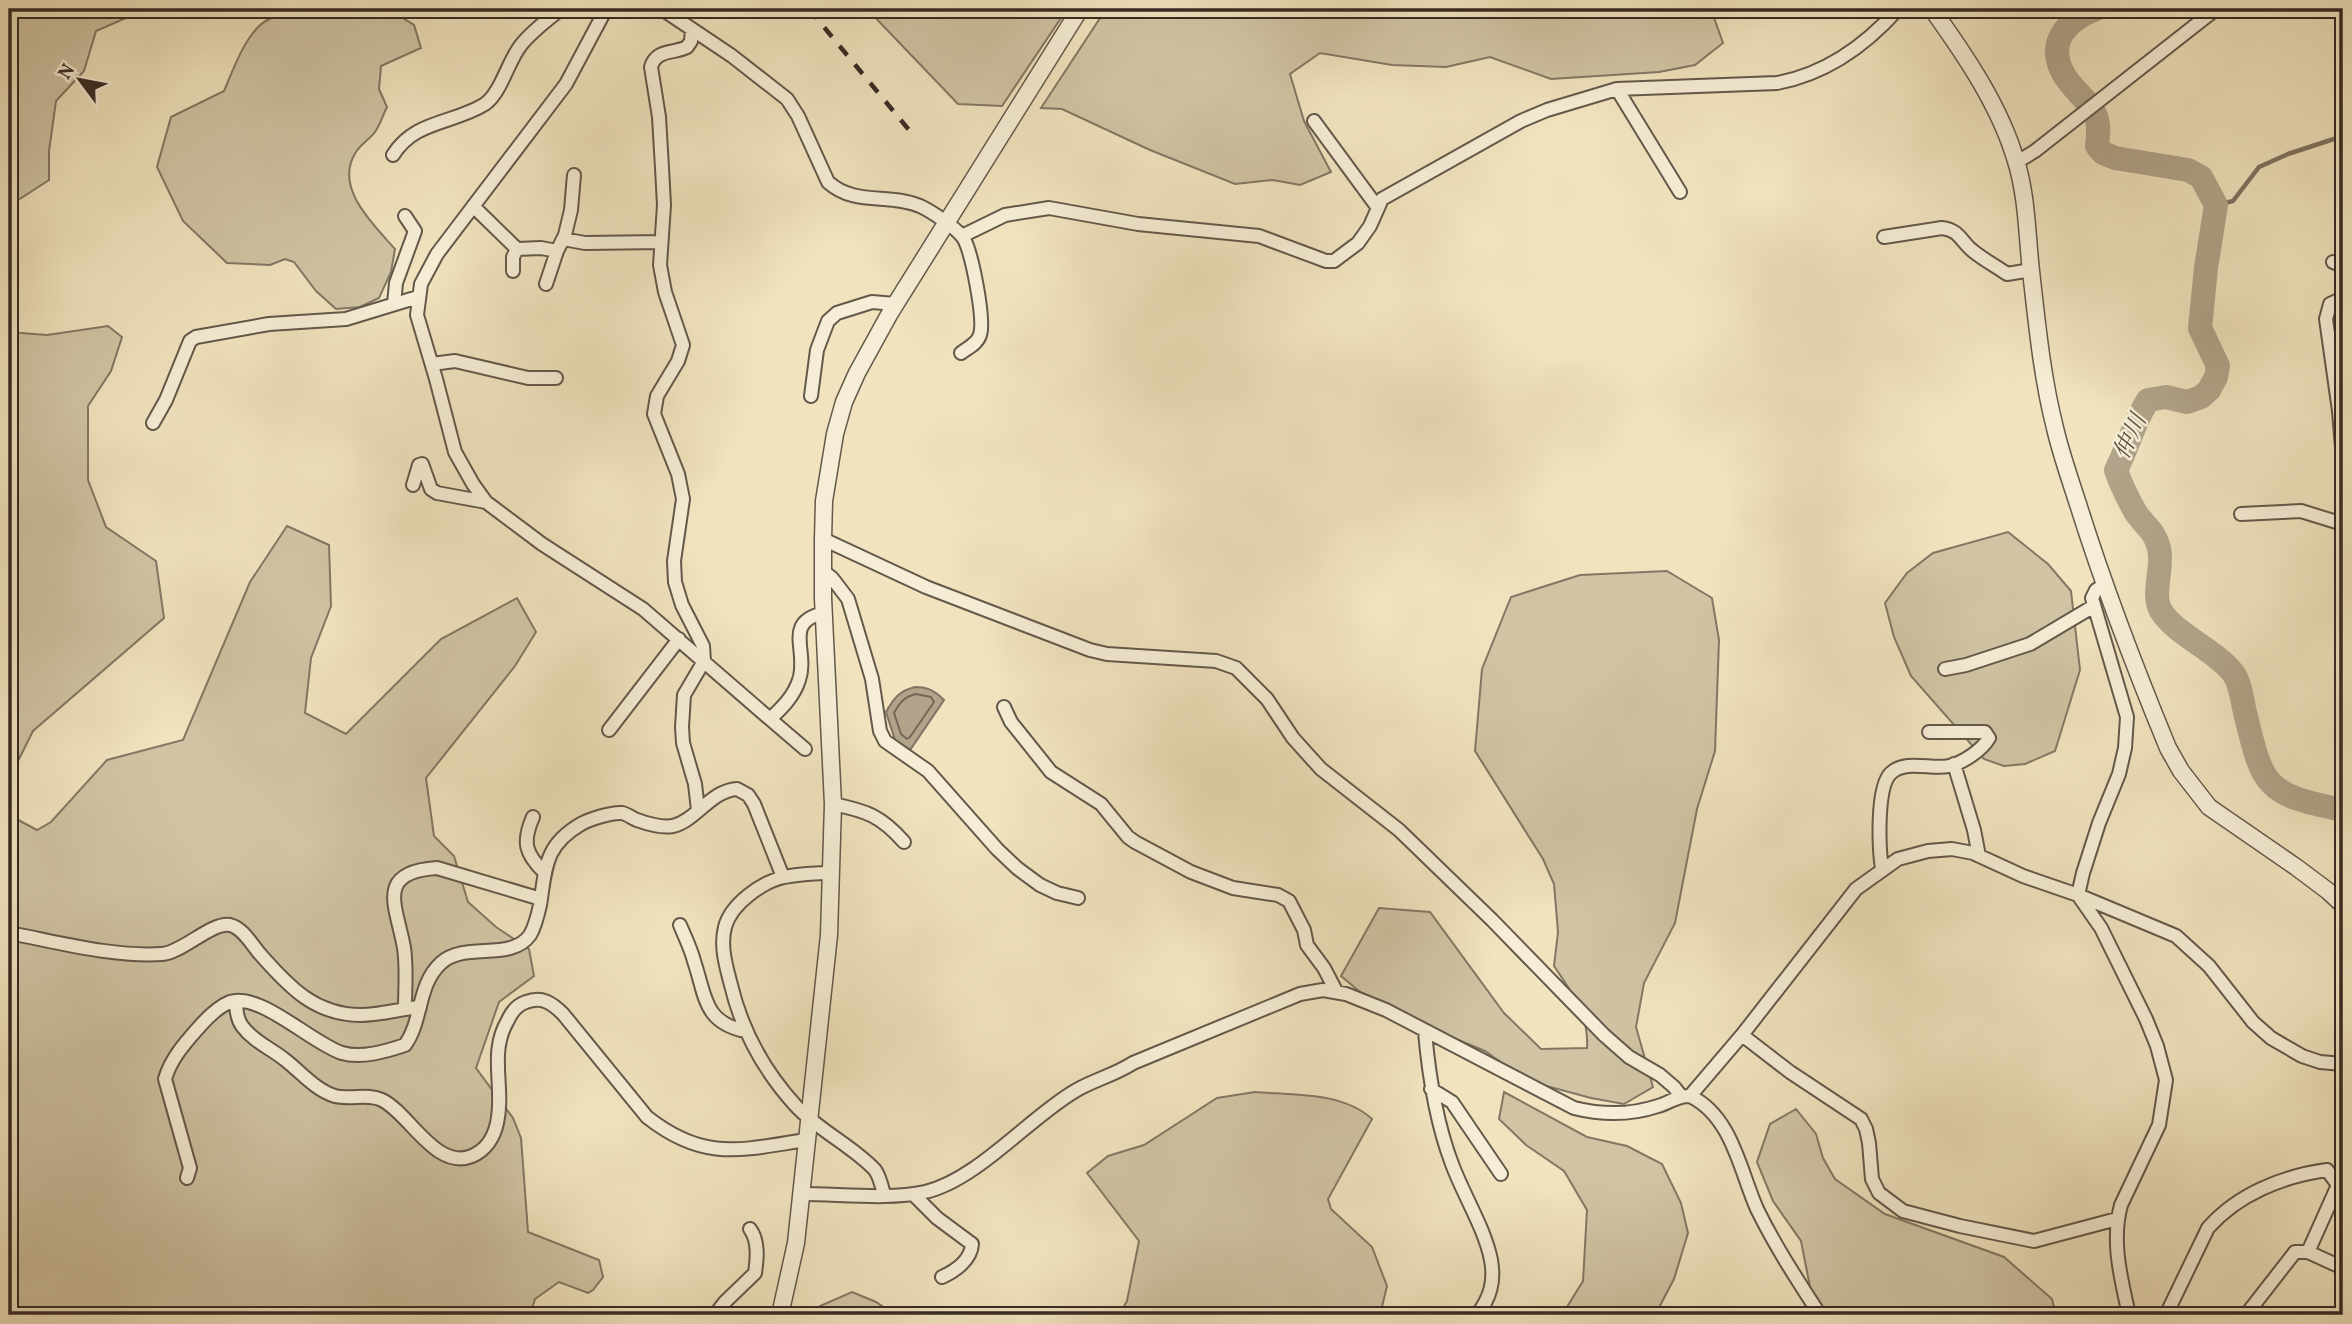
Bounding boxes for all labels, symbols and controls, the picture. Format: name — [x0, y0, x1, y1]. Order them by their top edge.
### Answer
north arrow — [46, 46, 116, 116]
text: N — [53, 59, 82, 85]
water label: 仲川 — [2107, 407, 2156, 465]

